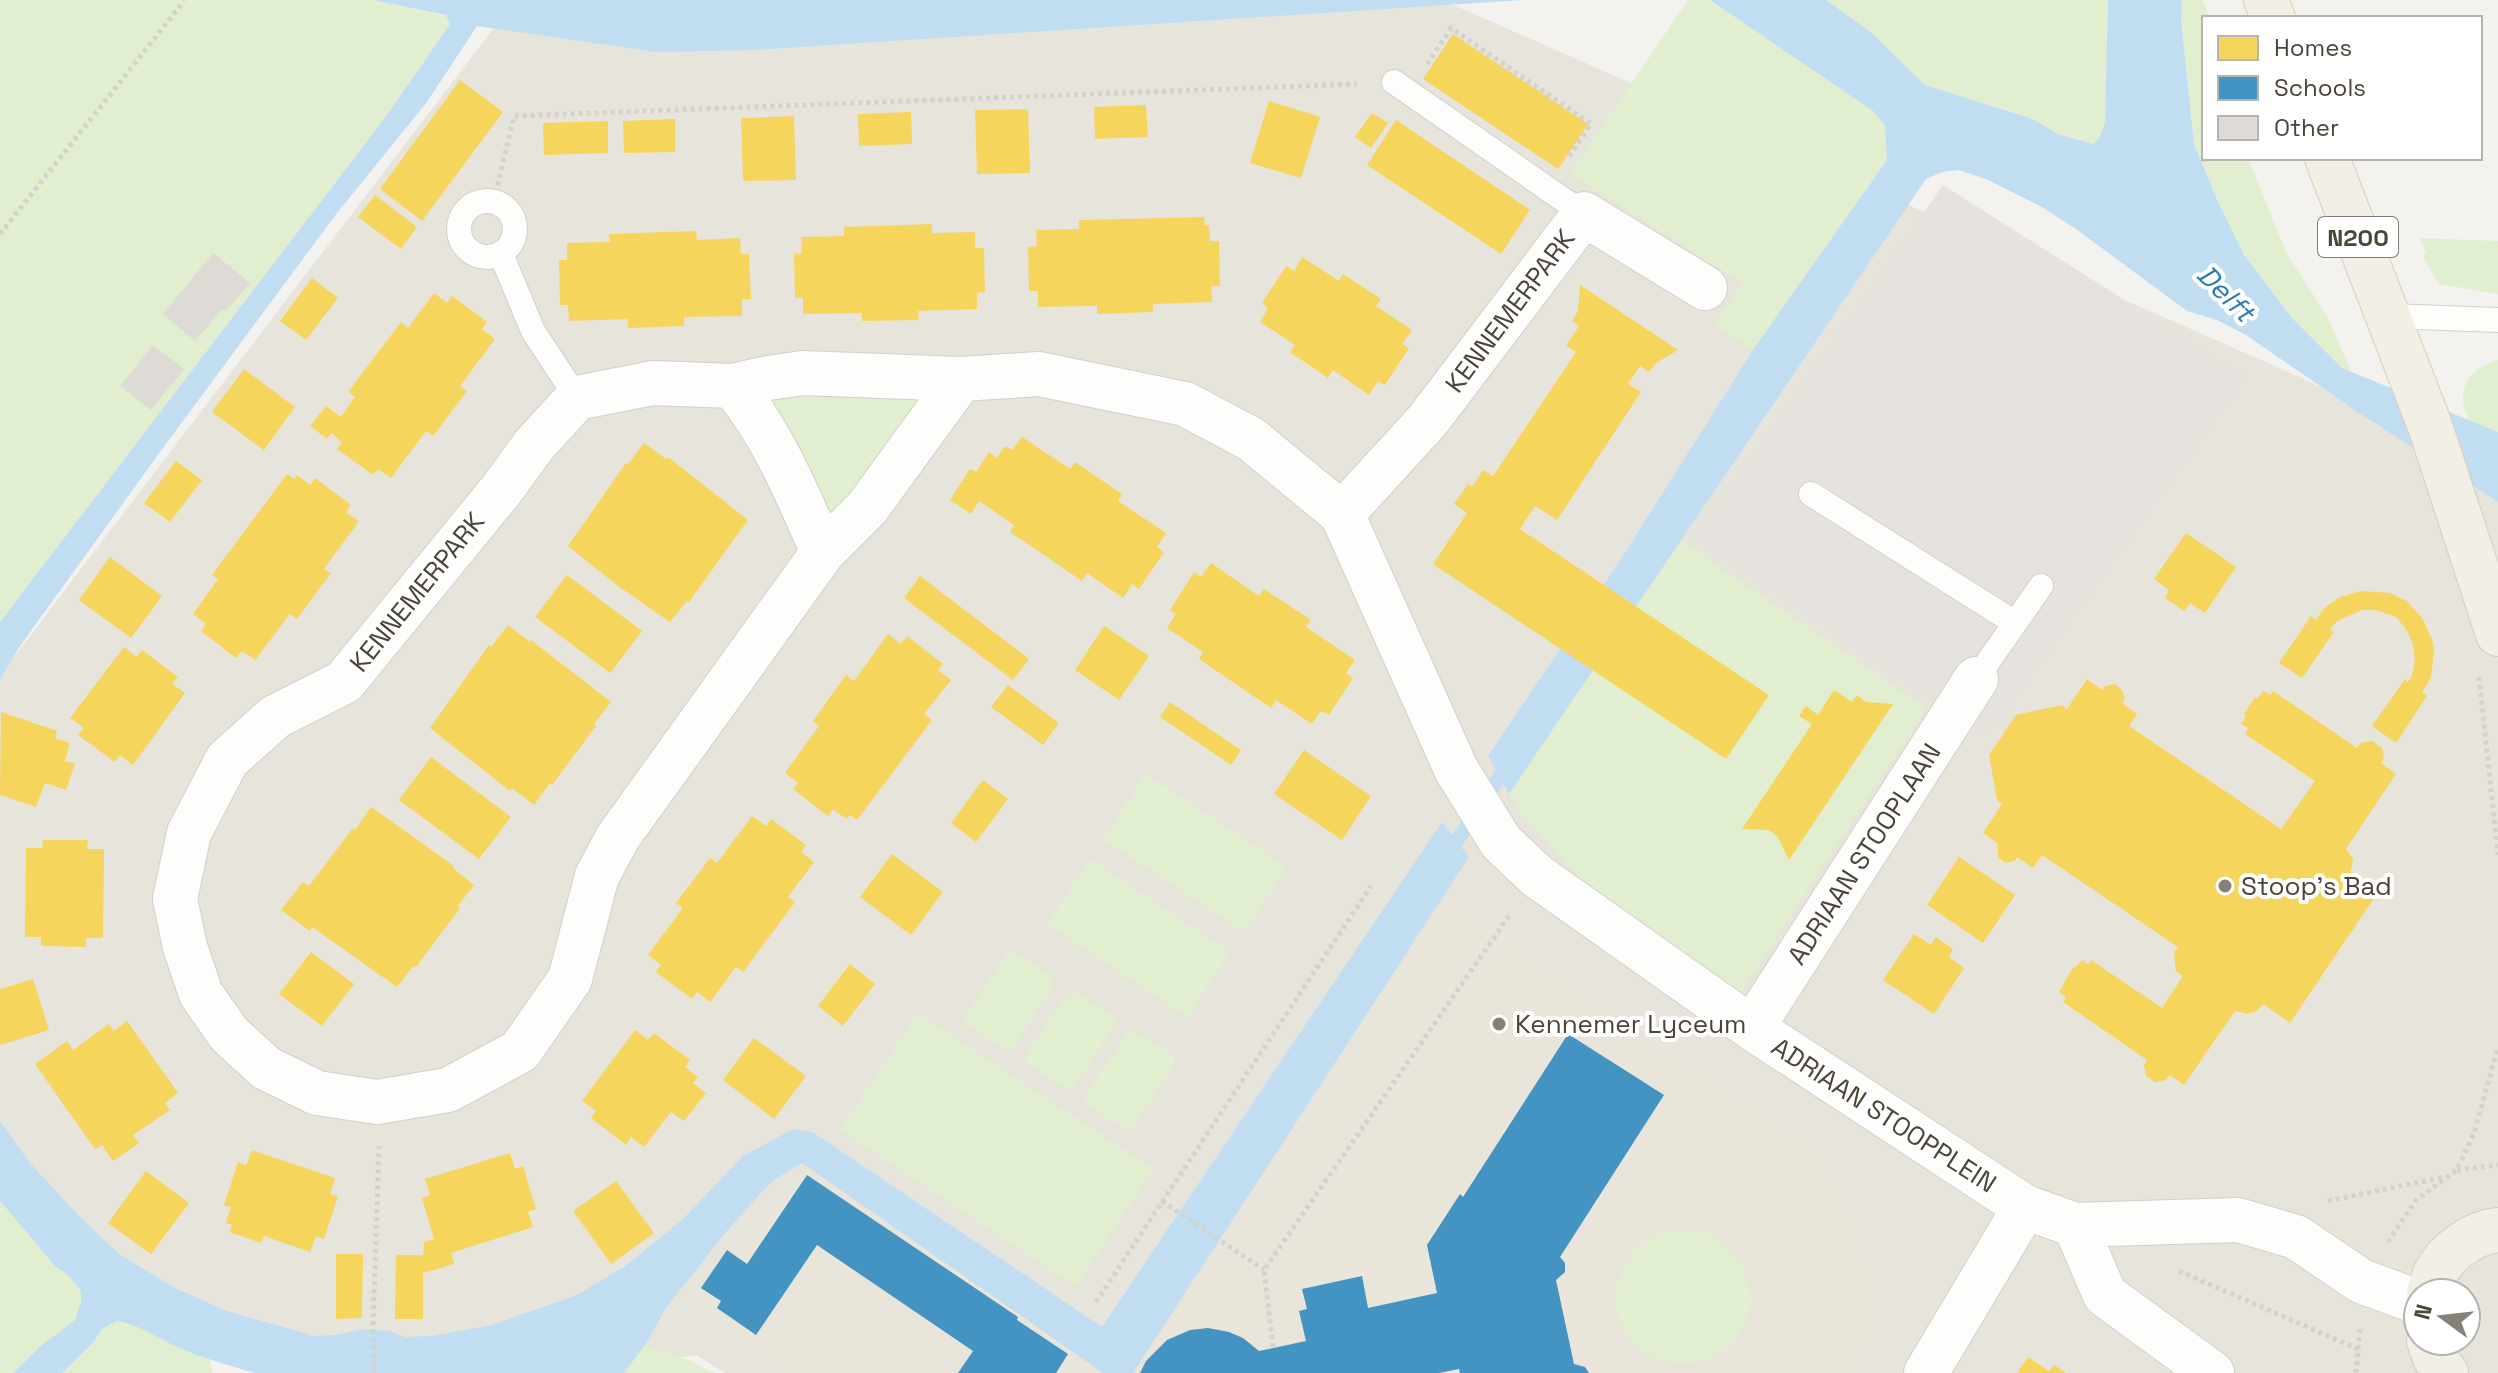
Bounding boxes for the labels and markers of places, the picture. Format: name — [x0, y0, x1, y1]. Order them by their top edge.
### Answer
place label: Stoop's Bad — [2241, 869, 2392, 903]
marker: Stoop's Bad — [2216, 877, 2234, 895]
place label: Kennemer Lyceum — [1515, 1007, 1746, 1041]
marker: Kennemer Lyceum — [1490, 1015, 1508, 1033]

